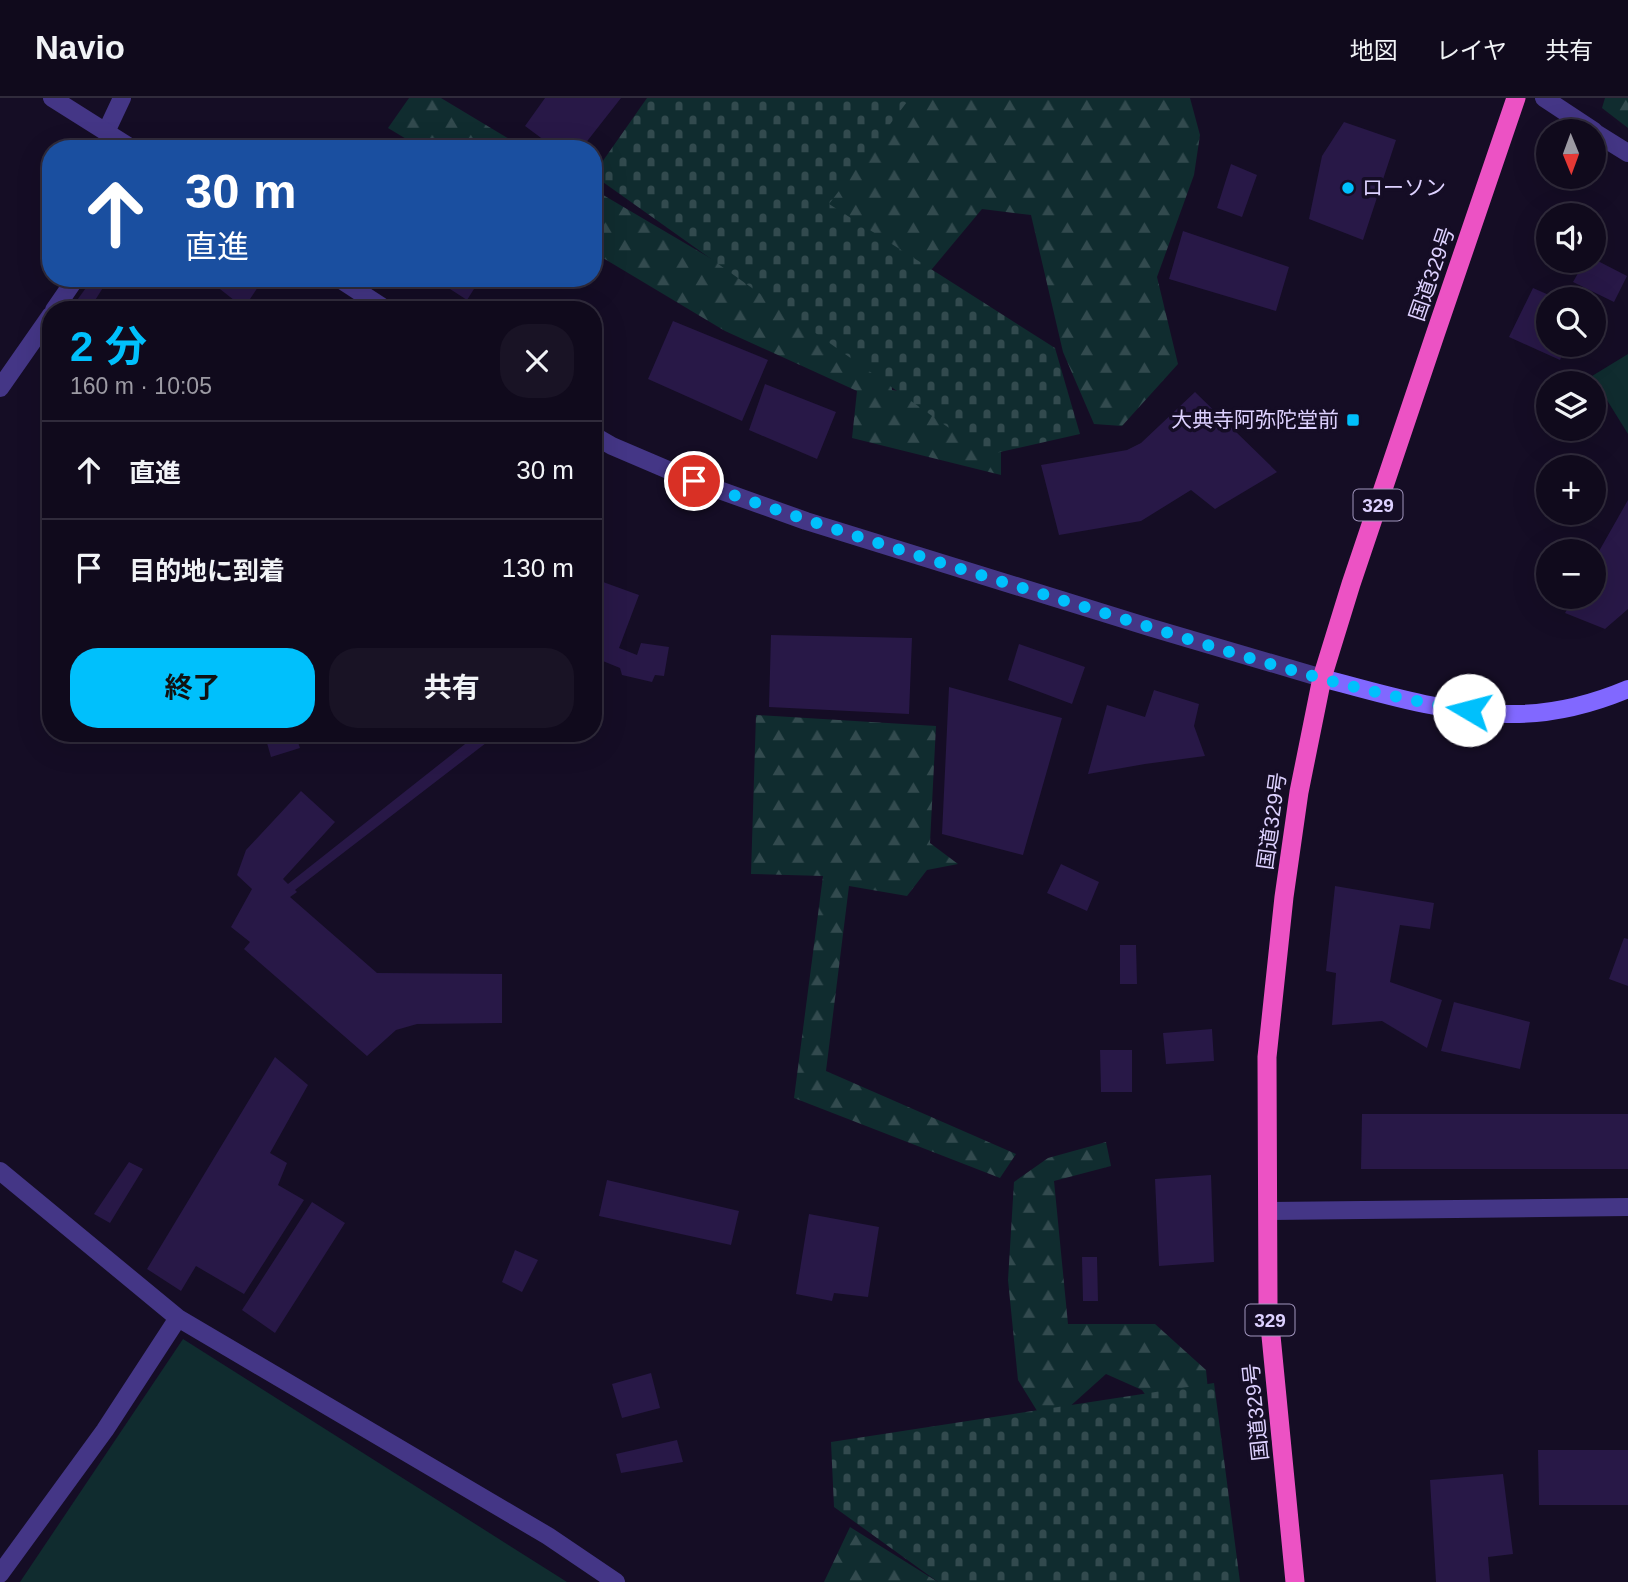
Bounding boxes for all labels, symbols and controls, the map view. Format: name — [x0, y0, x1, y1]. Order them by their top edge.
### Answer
text: Navio — [35, 29, 125, 66]
text: 地図 — [1350, 37, 1398, 64]
text: レイヤ — [1436, 37, 1507, 64]
text: 共有 — [1545, 37, 1593, 64]
north arrow — [1536, 119, 1606, 189]
map controls — [1536, 119, 1606, 609]
text: 30 m — [185, 164, 297, 218]
icon: ahead — [70, 168, 161, 259]
place label: ローソン — [1362, 176, 1446, 199]
marker: ローソン — [1340, 180, 1356, 196]
button: sound — [1536, 203, 1606, 273]
street label: 国道329号 — [1405, 224, 1458, 324]
text: 直進 — [185, 229, 249, 265]
button: search — [1536, 287, 1606, 357]
text: 2 分 — [70, 323, 147, 370]
button: close — [500, 324, 574, 398]
button: layers — [1536, 371, 1606, 441]
text: 160 m · 10:05 — [70, 373, 212, 399]
place label: 大典寺阿弥陀堂前 — [1171, 408, 1339, 431]
marker: 大典寺阿弥陀堂前 — [1345, 412, 1361, 428]
icon: ahead — [70, 451, 108, 489]
pin — [664, 451, 724, 511]
text: 30 m — [516, 455, 574, 485]
button: + — [1536, 455, 1606, 525]
text: 直進 — [129, 458, 181, 488]
icon: arrive — [675, 462, 713, 500]
road number: 329 — [1354, 490, 1402, 520]
button: − — [1536, 539, 1606, 609]
icon: arrive — [70, 549, 108, 587]
text: 130 m — [502, 553, 574, 583]
text: 目的地に到着 — [129, 556, 285, 586]
button: 終了 — [70, 648, 315, 728]
button: 共有 — [329, 648, 574, 728]
position arrow — [1432, 673, 1506, 747]
street label: 国道329号 — [1253, 771, 1290, 871]
road number: 329 — [1246, 1304, 1294, 1336]
street label: 国道329号 — [1239, 1362, 1272, 1462]

